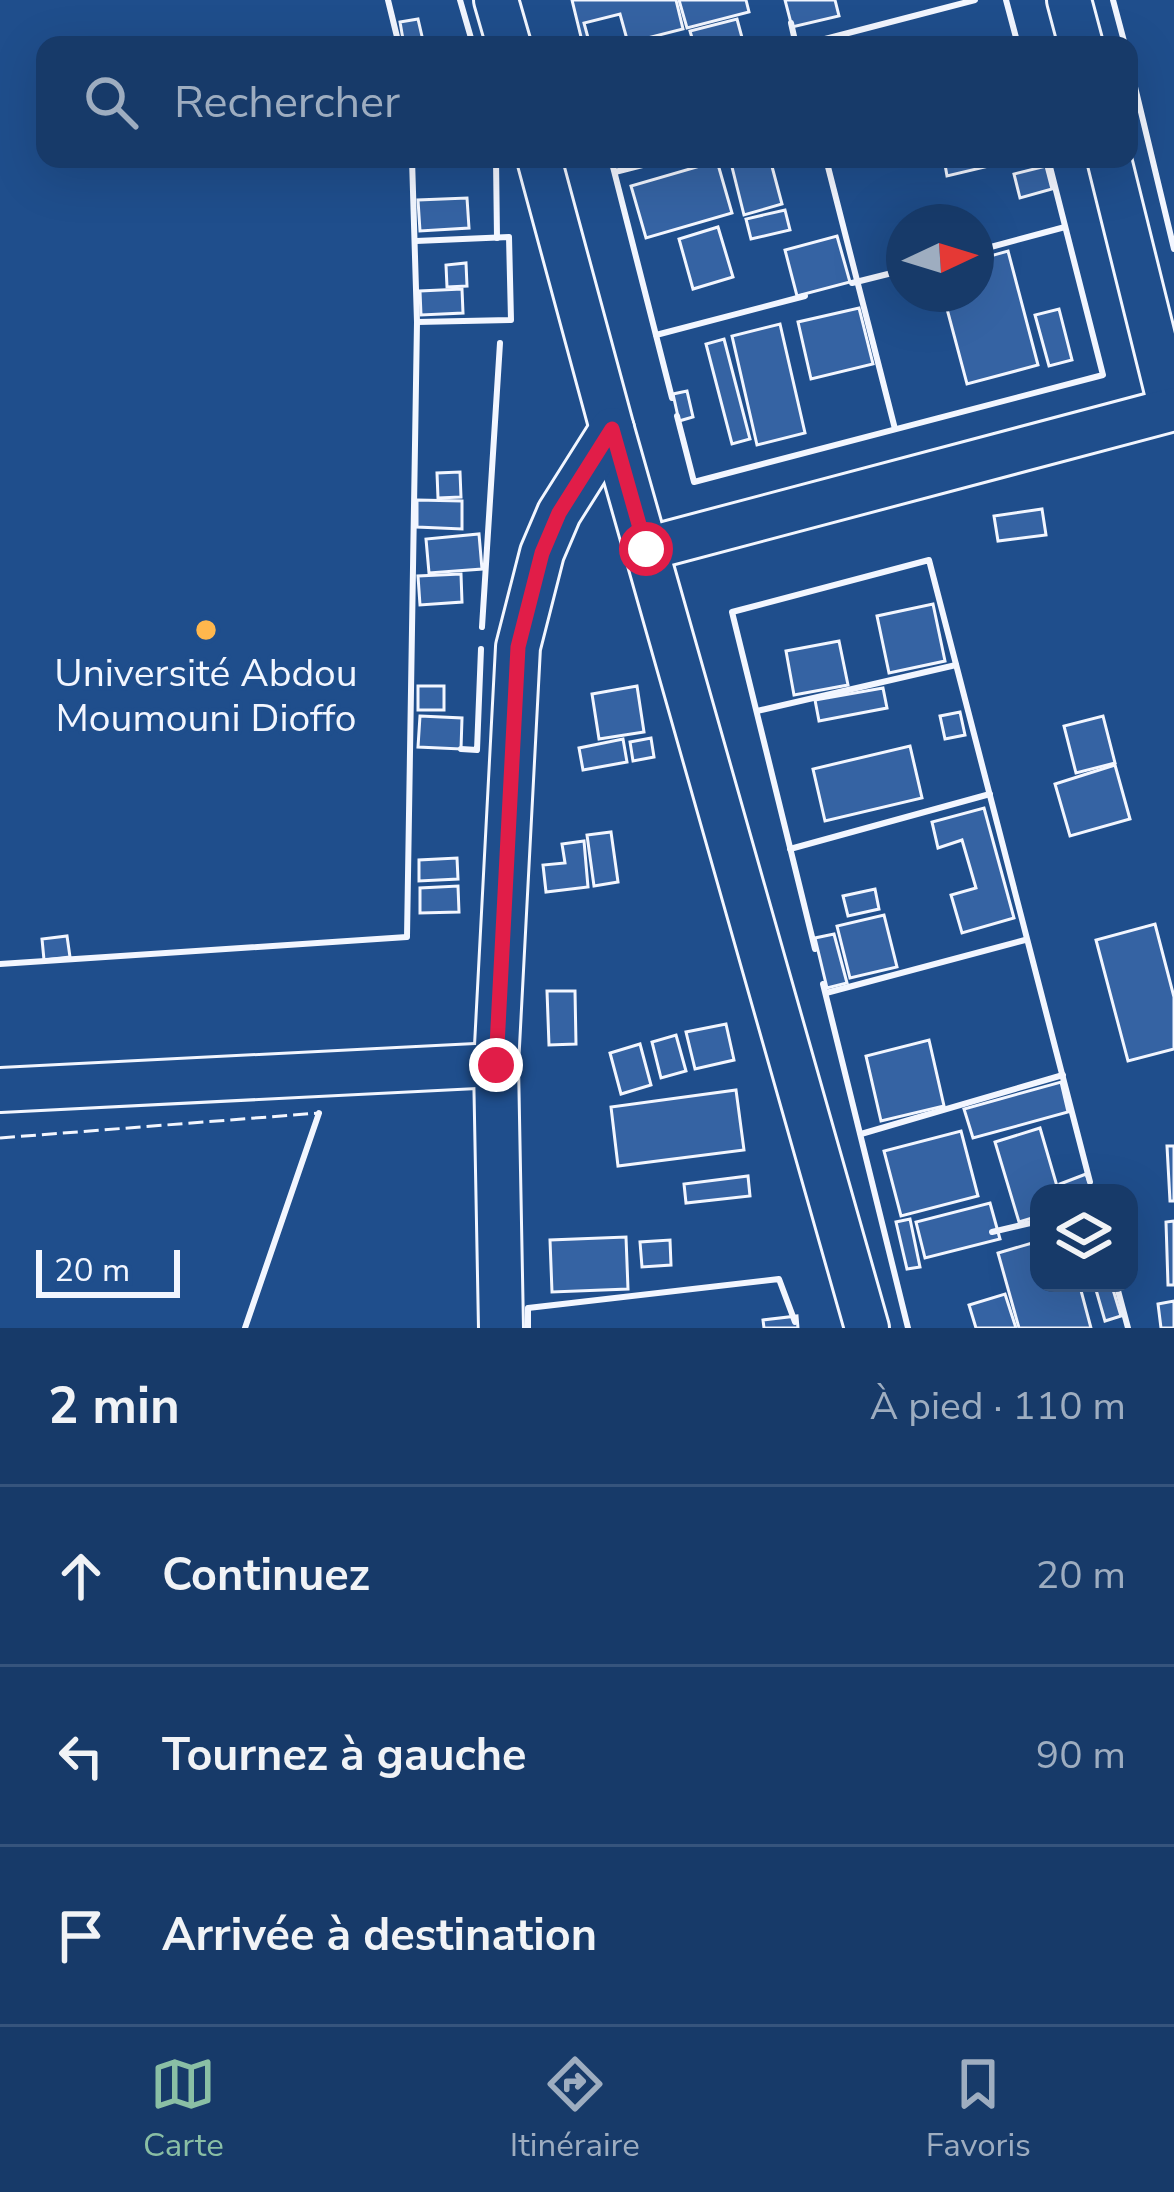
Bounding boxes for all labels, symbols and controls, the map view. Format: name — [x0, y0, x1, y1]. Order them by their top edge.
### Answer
search box — [36, 36, 1138, 168]
icon: search — [78, 69, 144, 135]
text: Rechercher — [174, 72, 400, 133]
north arrow — [886, 204, 994, 312]
route start — [619, 522, 673, 576]
marker: Université Abdou Moumouni Dioffo — [193, 617, 219, 643]
place label: Université Abdou Moumouni Dioffo — [54, 647, 358, 745]
route end — [469, 1038, 523, 1092]
map controls — [1030, 1184, 1138, 1292]
button: layers — [1030, 1184, 1138, 1292]
scale bar — [36, 1244, 180, 1297]
text: 20 m — [54, 1248, 130, 1293]
text: 2 min — [48, 1371, 180, 1441]
text: À pied · 110 m — [870, 1380, 1126, 1433]
icon: ahead — [48, 1543, 114, 1609]
text: Continuez — [162, 1545, 370, 1606]
text: 20 m — [1036, 1549, 1126, 1602]
icon: left — [48, 1723, 114, 1789]
text: Tournez à gauche — [162, 1725, 527, 1786]
text: 90 m — [1036, 1729, 1126, 1782]
icon: arrive — [48, 1903, 114, 1969]
text: Arrivée à destination — [162, 1905, 597, 1966]
tab: Carte — [143, 2051, 224, 2168]
tab: Itinéraire — [510, 2051, 640, 2168]
tab: Favoris — [926, 2051, 1031, 2168]

